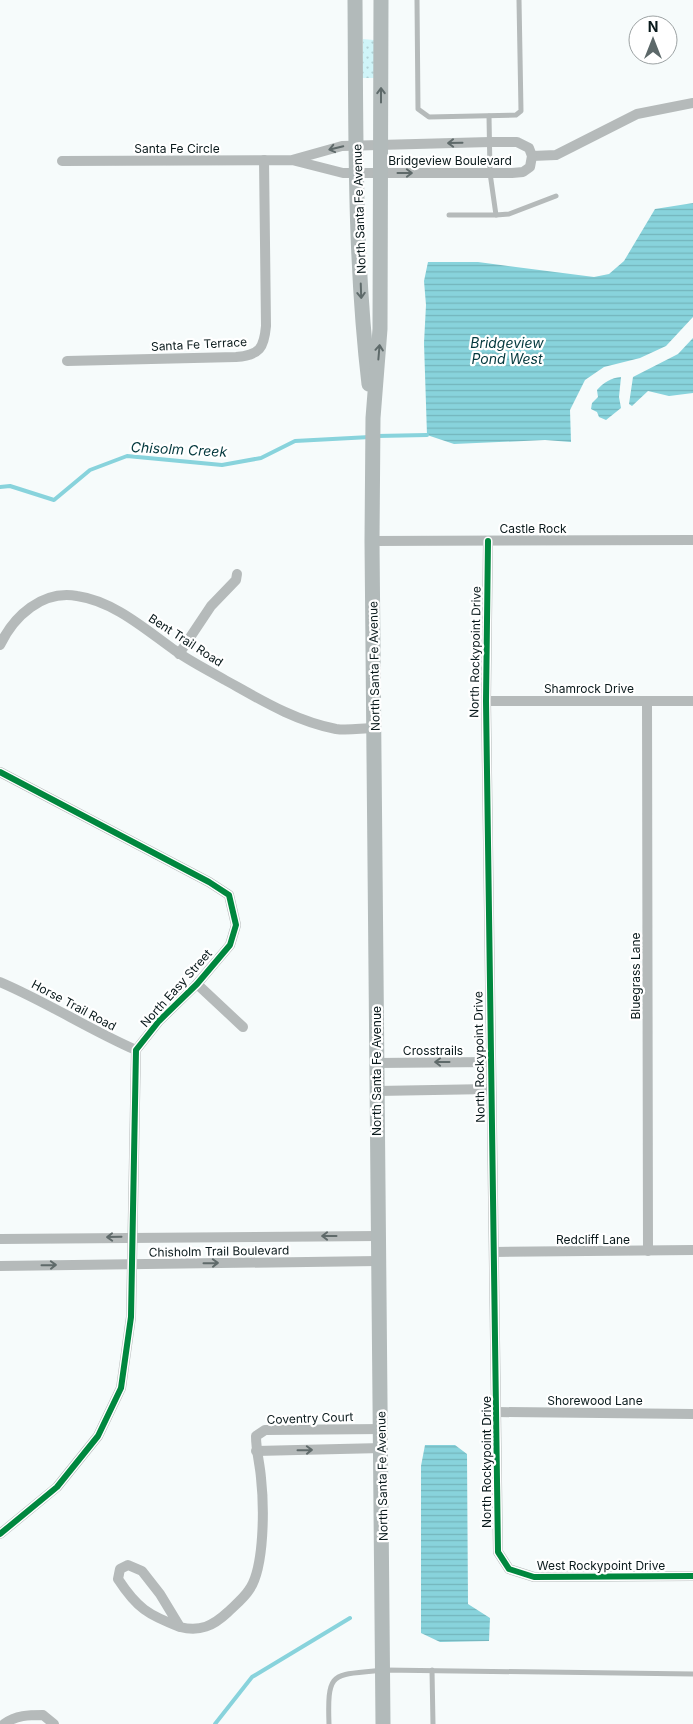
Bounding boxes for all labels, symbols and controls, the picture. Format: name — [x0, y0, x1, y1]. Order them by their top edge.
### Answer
north arrow — [628, 15, 678, 65]
text: N — [648, 18, 658, 35]
one-way arrow — [376, 88, 386, 104]
one-way arrow — [448, 138, 464, 148]
street label: Santa Fe Circle — [134, 141, 220, 156]
one-way arrow — [329, 144, 345, 153]
street label: North Santa Fe Avenue — [349, 144, 369, 274]
street label: Bridgeview Boulevard — [388, 153, 512, 168]
one-way arrow — [397, 168, 413, 178]
one-way arrow — [356, 283, 366, 299]
street label: Santa Fe Terrace — [151, 334, 247, 354]
water label: Bridgeview Pond West — [470, 334, 544, 367]
one-way arrow — [374, 344, 383, 360]
water label: Chisolm Creek — [130, 438, 228, 460]
street label: Castle Rock — [499, 521, 567, 536]
street label: North Rockypoint Drive — [466, 586, 484, 718]
street label: North Santa Fe Avenue — [365, 601, 383, 731]
street label: Bent Trail Road — [146, 610, 226, 670]
street label: Shamrock Drive — [544, 681, 634, 696]
street label: Bluegrass Lane — [628, 932, 643, 1020]
street label: North Easy Street — [137, 946, 215, 1030]
street label: Horse Trail Road — [29, 976, 119, 1034]
street label: North Rockypoint Drive — [470, 991, 488, 1123]
street label: North Santa Fe Avenue — [369, 1006, 384, 1136]
street label: Crosstrails — [403, 1043, 463, 1058]
one-way arrow — [434, 1057, 450, 1067]
one-way arrow — [321, 1231, 338, 1241]
one-way arrow — [106, 1232, 122, 1242]
street label: Redcliff Lane — [556, 1232, 630, 1247]
street label: Chisholm Trail Boulevard — [149, 1242, 289, 1260]
one-way arrow — [202, 1258, 219, 1268]
one-way arrow — [40, 1260, 56, 1270]
street label: Shorewood Lane — [547, 1393, 643, 1408]
street label: North Rockypoint Drive — [479, 1396, 494, 1528]
street label: Coventry Court — [266, 1409, 354, 1427]
street label: North Santa Fe Avenue — [373, 1411, 391, 1541]
one-way arrow — [296, 1445, 312, 1454]
street label: West Rockypoint Drive — [537, 1558, 665, 1573]

